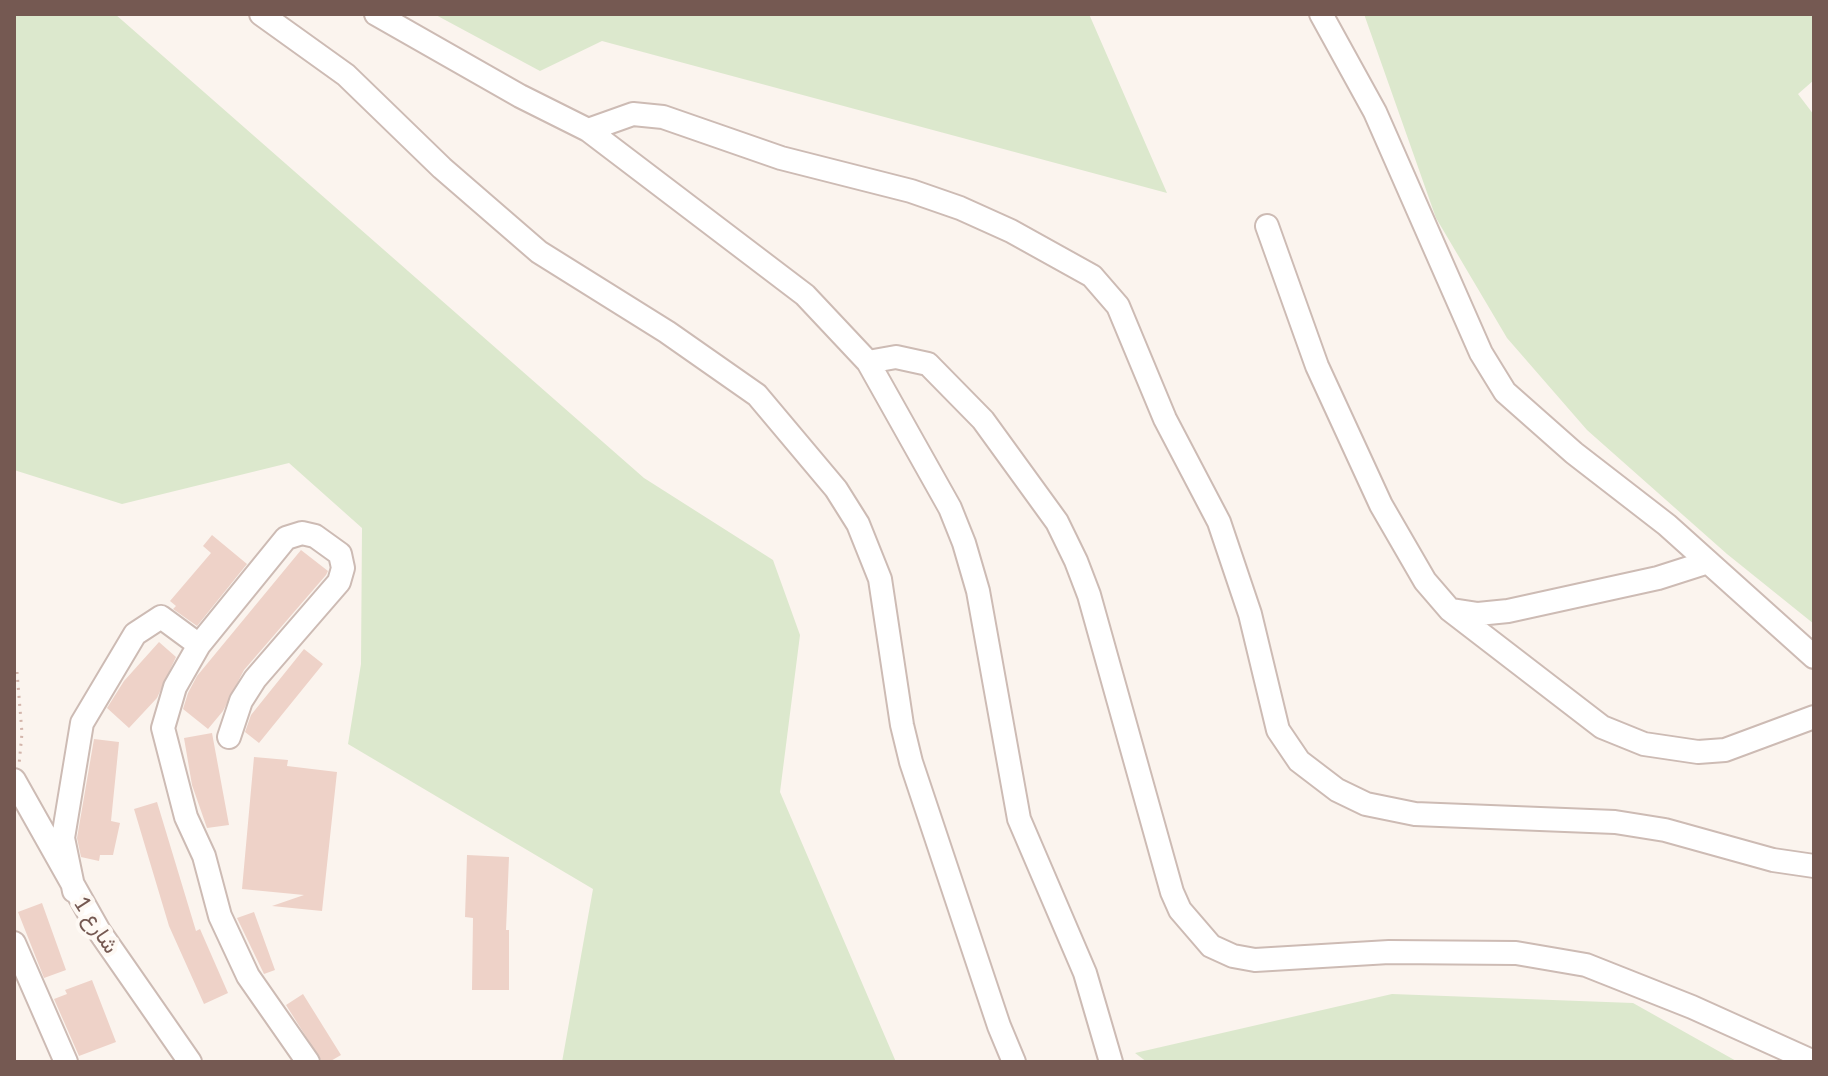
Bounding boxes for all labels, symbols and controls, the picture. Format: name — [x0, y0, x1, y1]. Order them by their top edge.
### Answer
street label: شارع 1 — [68, 892, 124, 958]

